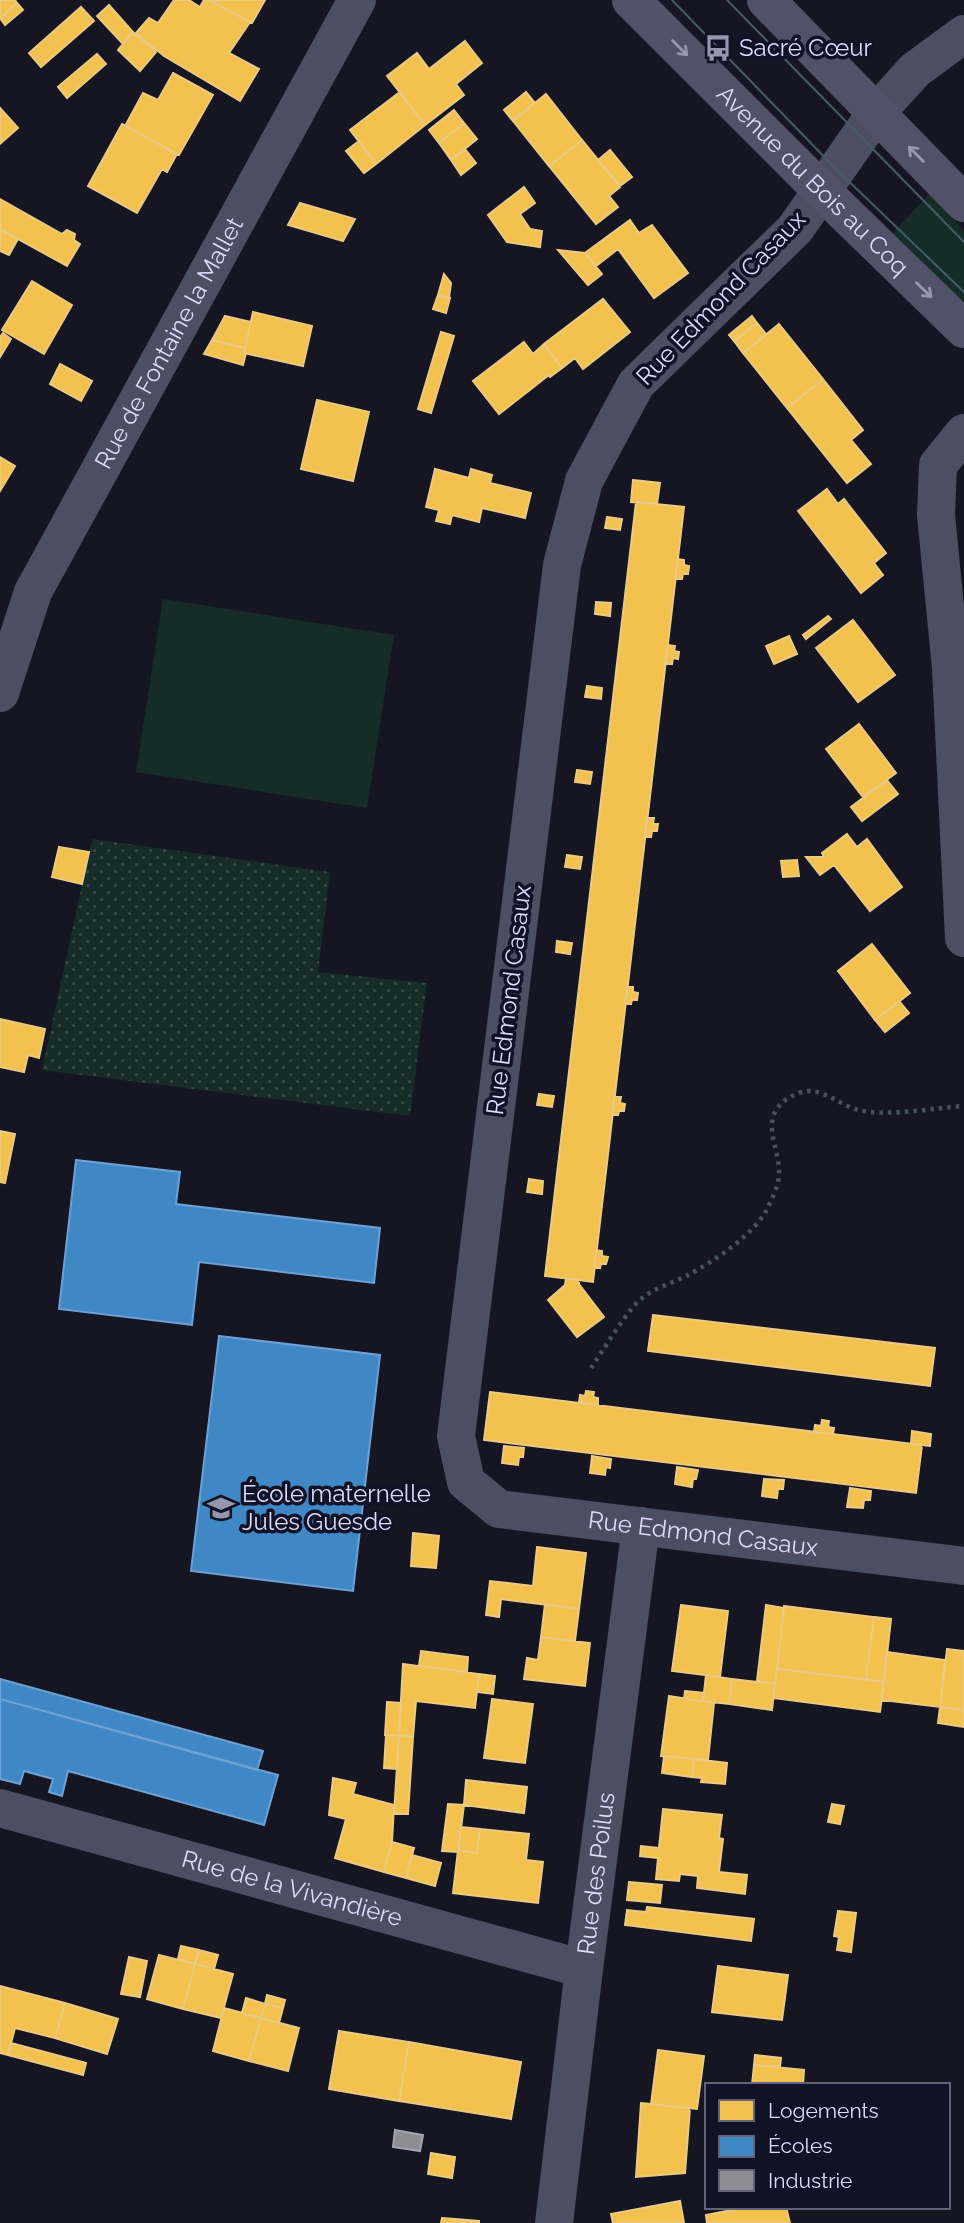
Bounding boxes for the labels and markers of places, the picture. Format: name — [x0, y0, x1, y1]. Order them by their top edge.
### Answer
bus stop icon: Sacré Cœur — [703, 33, 733, 63]
place label: Sacré Cœur — [739, 33, 873, 62]
place label: École maternelle Jules Guesde — [242, 1479, 431, 1536]
school or university icon: École maternelle Jules Guesde — [206, 1493, 236, 1523]

